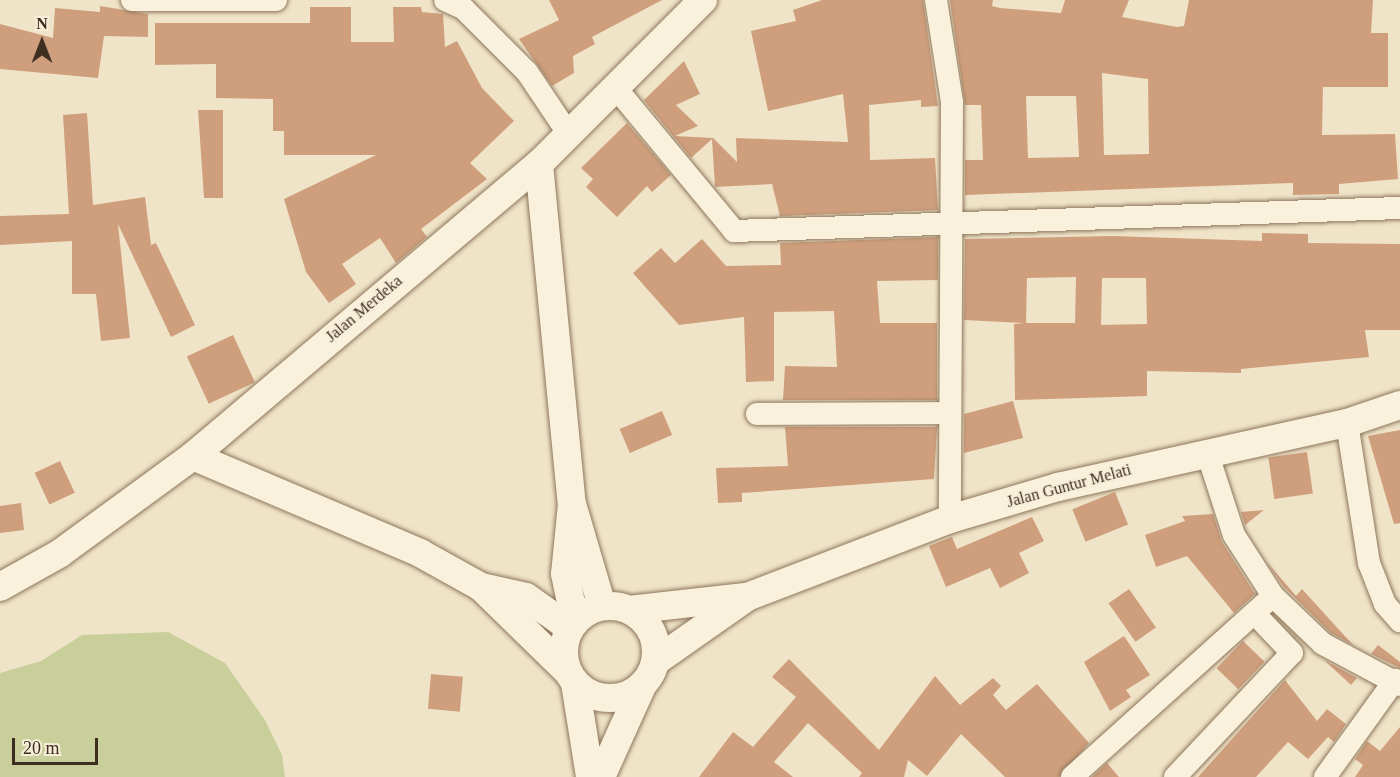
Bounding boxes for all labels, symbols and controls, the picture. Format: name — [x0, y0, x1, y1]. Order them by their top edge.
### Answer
north arrow — [12, 12, 72, 72]
text: N — [36, 15, 48, 32]
street label: Jalan Merdeka — [322, 272, 406, 346]
street label: Jalan Guntur Melati — [1005, 460, 1133, 512]
scale bar — [15, 726, 100, 764]
text: 20 m — [23, 738, 60, 758]

